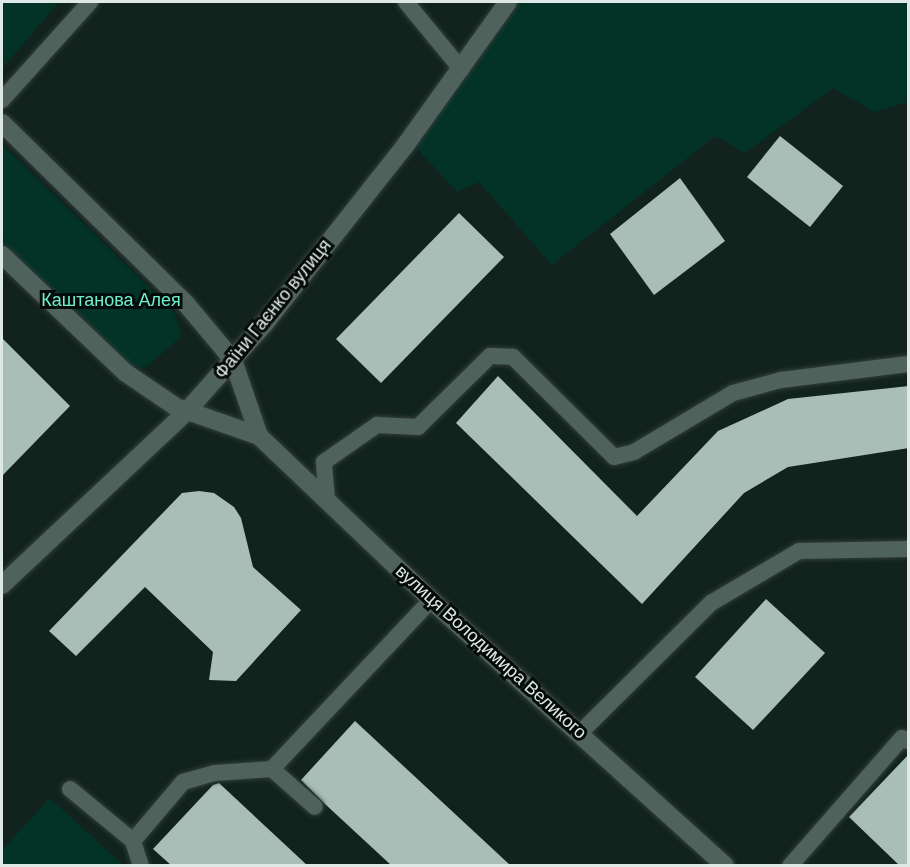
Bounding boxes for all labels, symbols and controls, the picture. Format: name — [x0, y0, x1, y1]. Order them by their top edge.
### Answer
street label: Фаїни Гаєнко вулиця — [210, 235, 336, 383]
park label: Каштанова Алея — [41, 289, 181, 311]
street label: вулиця Володимира Великого — [391, 560, 591, 744]

